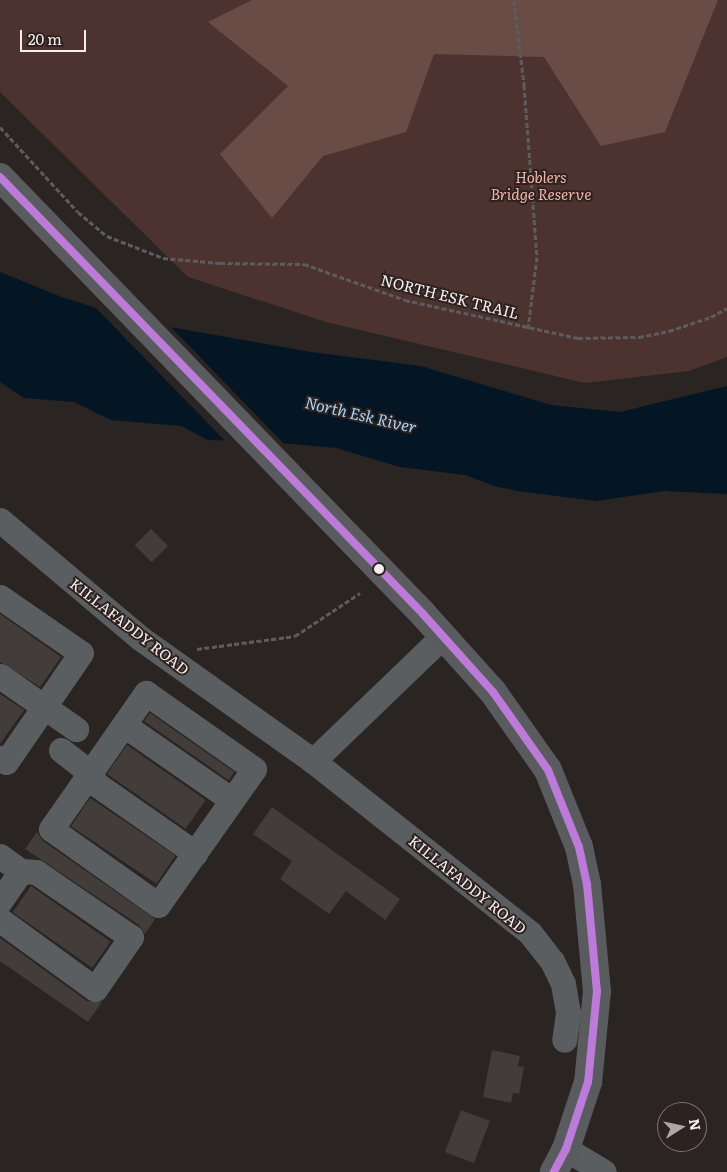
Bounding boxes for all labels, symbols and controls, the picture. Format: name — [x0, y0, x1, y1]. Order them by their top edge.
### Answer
scale bar — [22, 20, 89, 52]
text: 20 m — [28, 27, 62, 50]
park label: Hoblers Bridge Reserve — [491, 167, 591, 202]
street label: NORTH ESK TRAIL — [379, 270, 521, 322]
water label: North Esk River — [303, 392, 419, 436]
unlabelled marker — [374, 564, 384, 574]
street label: KILLAFADDY ROAD — [67, 574, 193, 678]
street label: KILLAFADDY ROAD — [406, 831, 530, 937]
north arrow — [657, 1102, 707, 1152]
text: N — [685, 1117, 707, 1132]

